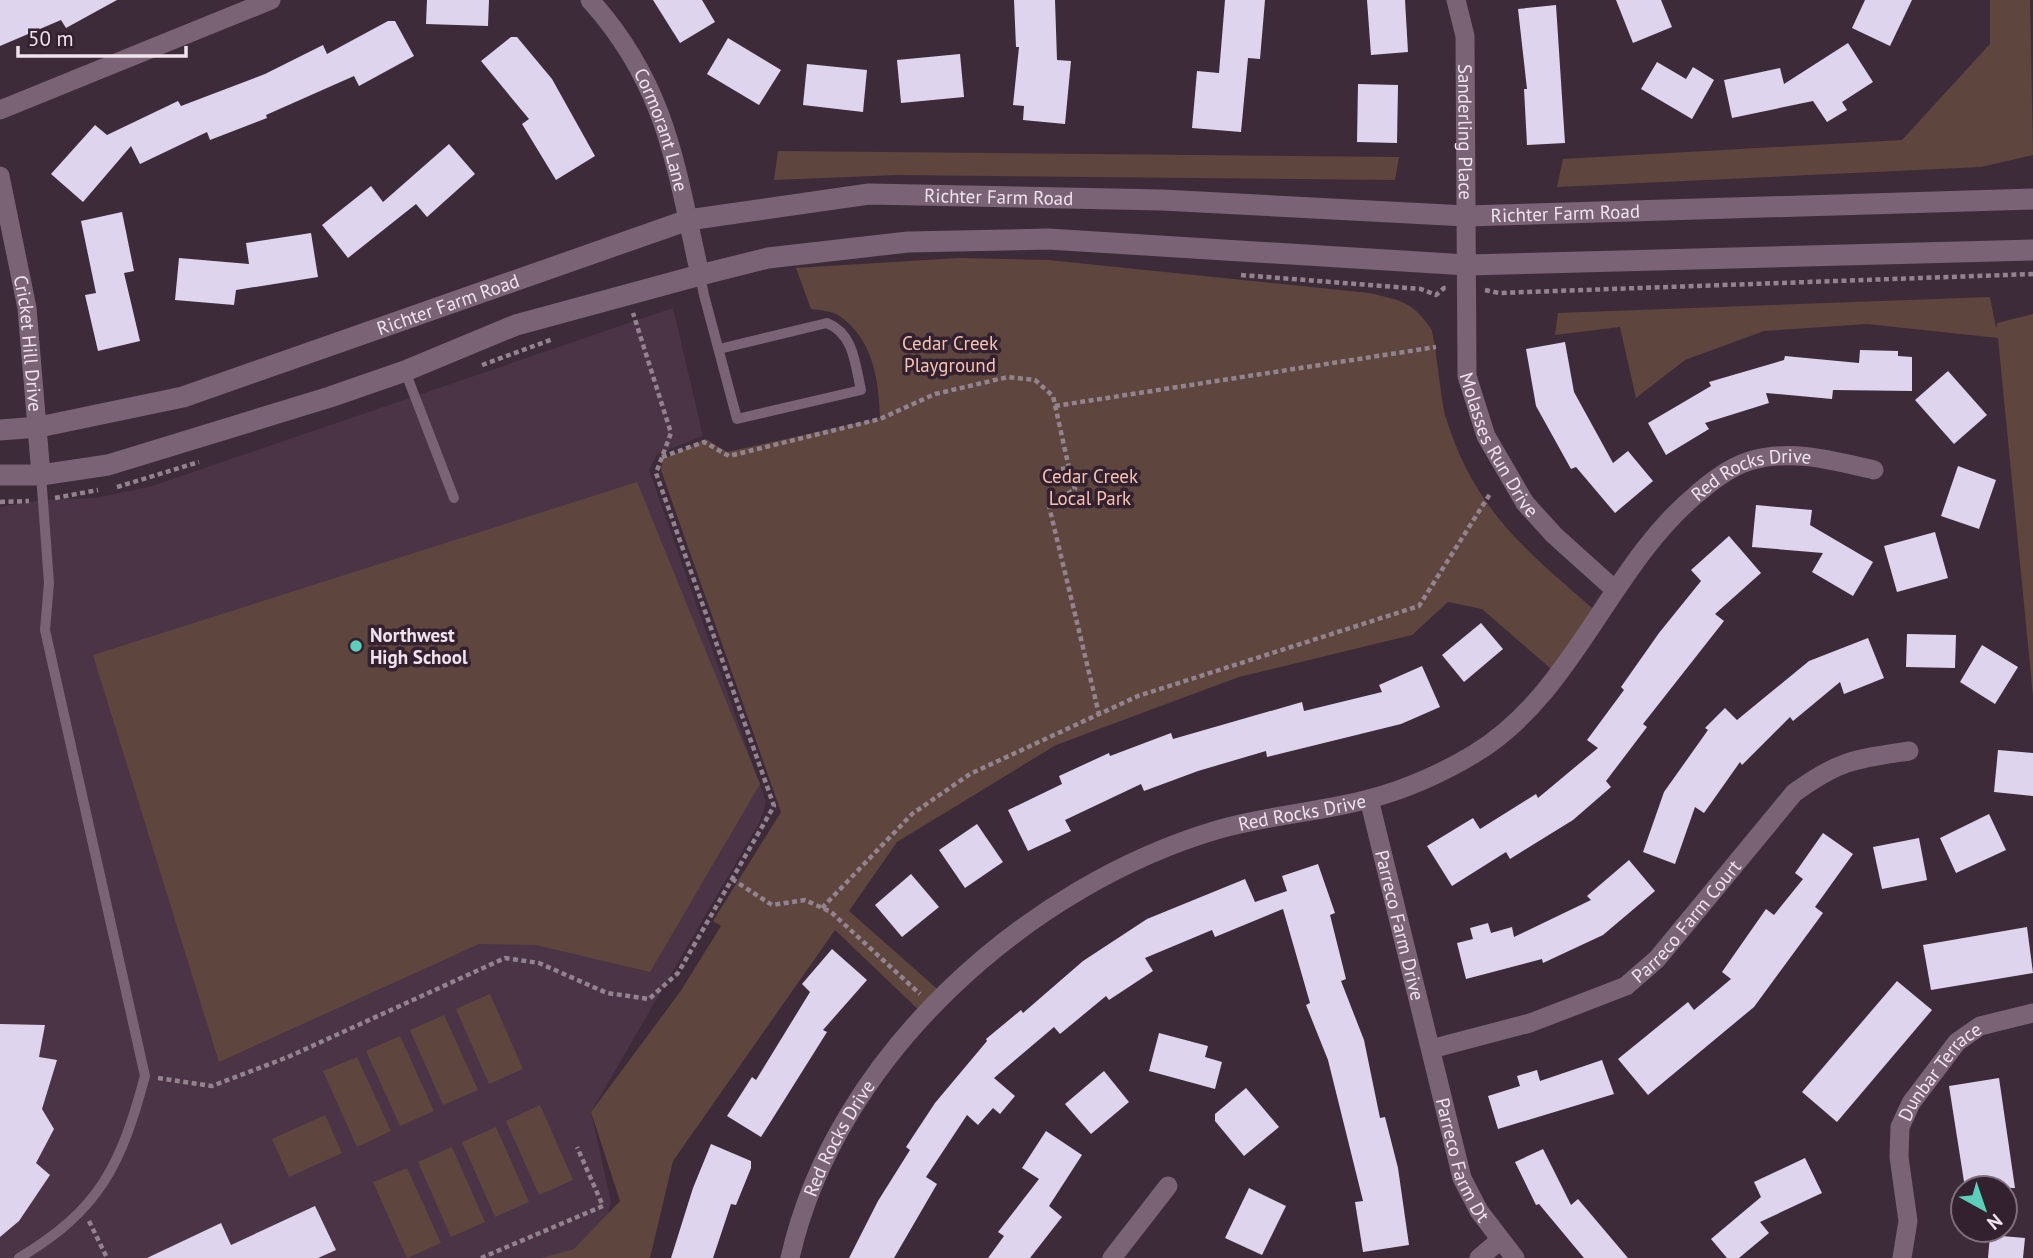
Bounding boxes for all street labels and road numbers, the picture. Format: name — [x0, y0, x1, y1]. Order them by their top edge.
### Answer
street label: Cormorant Lane — [629, 64, 693, 194]
street label: Sanderling Place — [1453, 64, 1478, 200]
street label: Richter Farm Road — [924, 183, 1074, 210]
street label: Richter Farm Road — [1490, 199, 1640, 227]
street label: Richter Farm Road — [374, 268, 522, 340]
street label: Cricket Hill Drive — [9, 273, 48, 413]
street label: Molasses Run Drive — [1455, 369, 1544, 522]
street label: Red Rocks Drive — [1686, 444, 1813, 506]
street label: Red Rocks Drive — [1236, 788, 1368, 836]
street label: Parreco Farm Drive — [1370, 848, 1430, 1003]
street label: Parreco Farm Court — [1626, 854, 1746, 988]
street label: Dunbar Terrace — [1892, 1017, 1986, 1125]
street label: Red Rocks Drive — [798, 1075, 880, 1200]
street label: Parreco Farm Dt — [1431, 1095, 1495, 1227]

